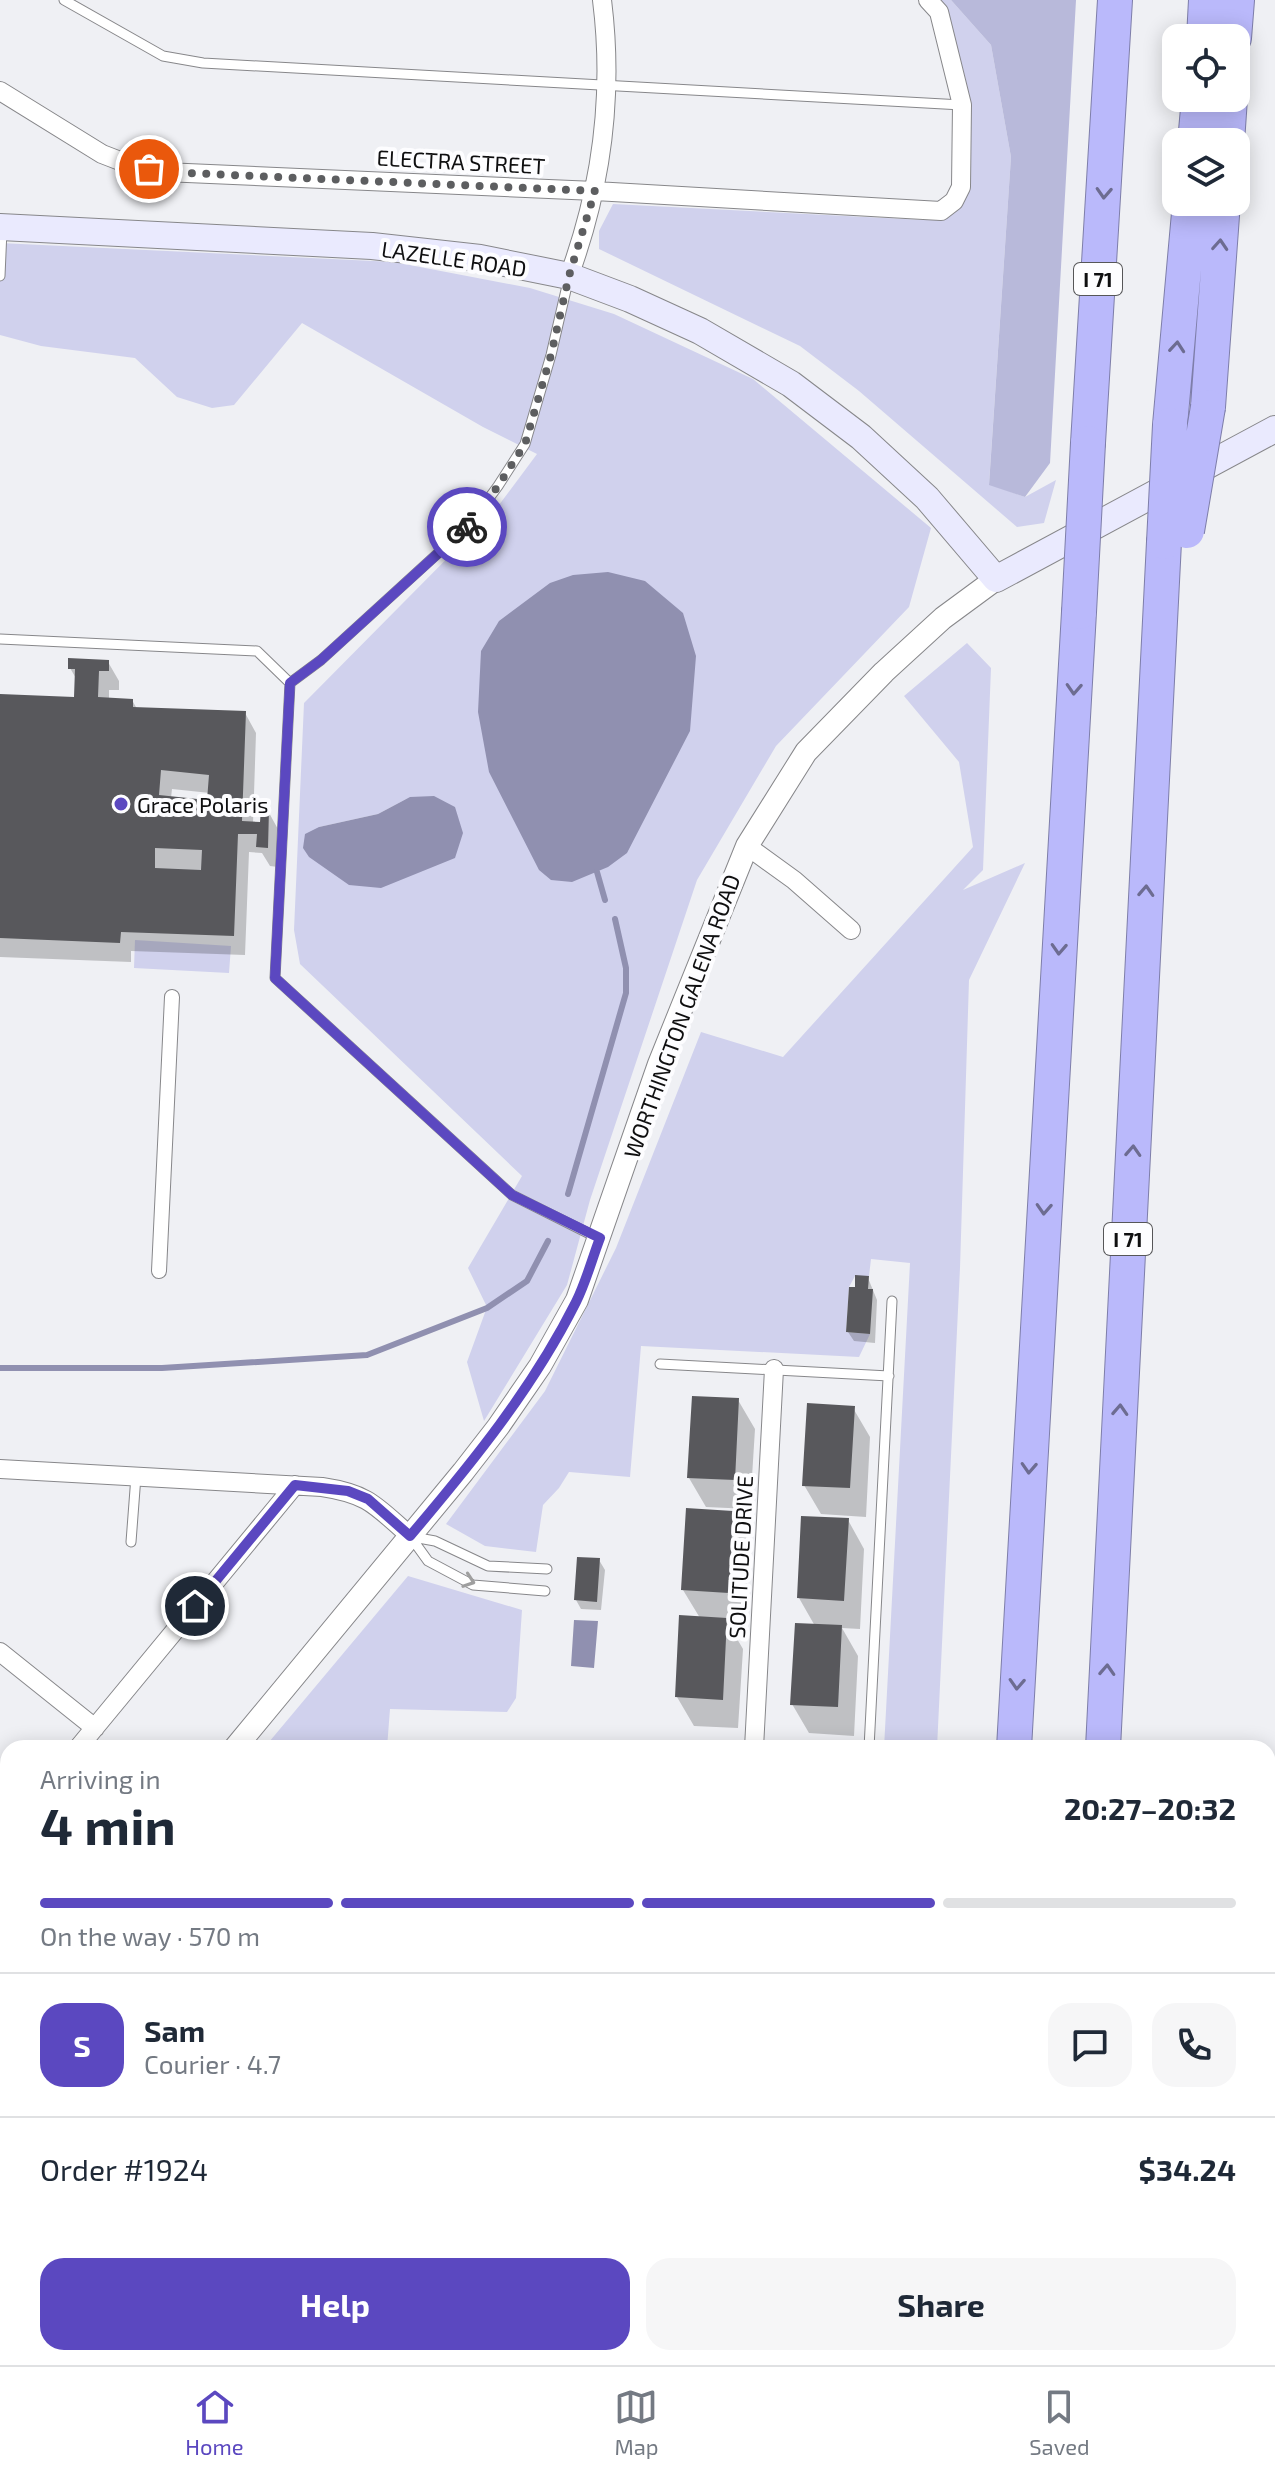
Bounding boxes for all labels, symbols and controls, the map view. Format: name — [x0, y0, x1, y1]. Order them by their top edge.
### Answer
map controls — [1162, 24, 1250, 216]
button: locate — [1162, 24, 1250, 112]
button: layers — [1162, 128, 1250, 216]
pin — [115, 135, 183, 203]
street label: ELECTRA STREET — [376, 144, 546, 178]
icon: bag — [127, 147, 171, 191]
one-way arrow — [1095, 187, 1112, 200]
street label: LAZELLE ROAD — [380, 235, 528, 281]
one-way arrow — [1211, 238, 1228, 251]
road number: I 71 — [1074, 263, 1122, 295]
one-way arrow — [1168, 340, 1185, 353]
courier — [427, 487, 507, 567]
icon: bike — [445, 505, 489, 549]
one-way arrow — [1066, 683, 1083, 696]
place label: Grace Polaris — [137, 791, 268, 817]
marker: Grace Polaris — [112, 795, 130, 813]
street label: WORTHINGTON GALENA ROAD — [617, 871, 745, 1161]
one-way arrow — [1137, 884, 1154, 897]
one-way arrow — [1051, 943, 1068, 956]
one-way arrow — [1124, 1144, 1141, 1157]
one-way arrow — [1036, 1203, 1053, 1216]
road number: I 71 — [1104, 1223, 1152, 1255]
one-way arrow — [1111, 1403, 1128, 1416]
one-way arrow — [1021, 1462, 1038, 1475]
street label: SOLITUDE DRIVE — [723, 1475, 757, 1639]
pin — [161, 1572, 229, 1640]
one-way arrow — [461, 1572, 475, 1588]
icon: home — [173, 1584, 217, 1628]
one-way arrow — [1098, 1663, 1115, 1676]
one-way arrow — [1009, 1678, 1026, 1691]
text: Arriving in — [40, 1763, 161, 1794]
text: 20:27–20:32 — [1064, 1790, 1236, 1826]
text: 4 min — [40, 1793, 176, 1855]
text: On the way · 570 m — [40, 1920, 260, 1951]
button: chat — [1048, 2003, 1132, 2087]
button: phone — [1152, 2003, 1236, 2087]
text: Sam — [144, 2012, 205, 2048]
text: S — [73, 2027, 91, 2063]
text: Courier · 4.7 — [144, 2048, 281, 2079]
text: Order #1924 — [40, 2151, 208, 2187]
text: $34.24 — [1139, 2151, 1236, 2187]
button: Help — [40, 2258, 630, 2350]
button: Share — [646, 2258, 1236, 2350]
tab: Home — [185, 2385, 244, 2459]
tab: Map — [614, 2385, 659, 2459]
tab: Saved — [1029, 2385, 1090, 2459]

